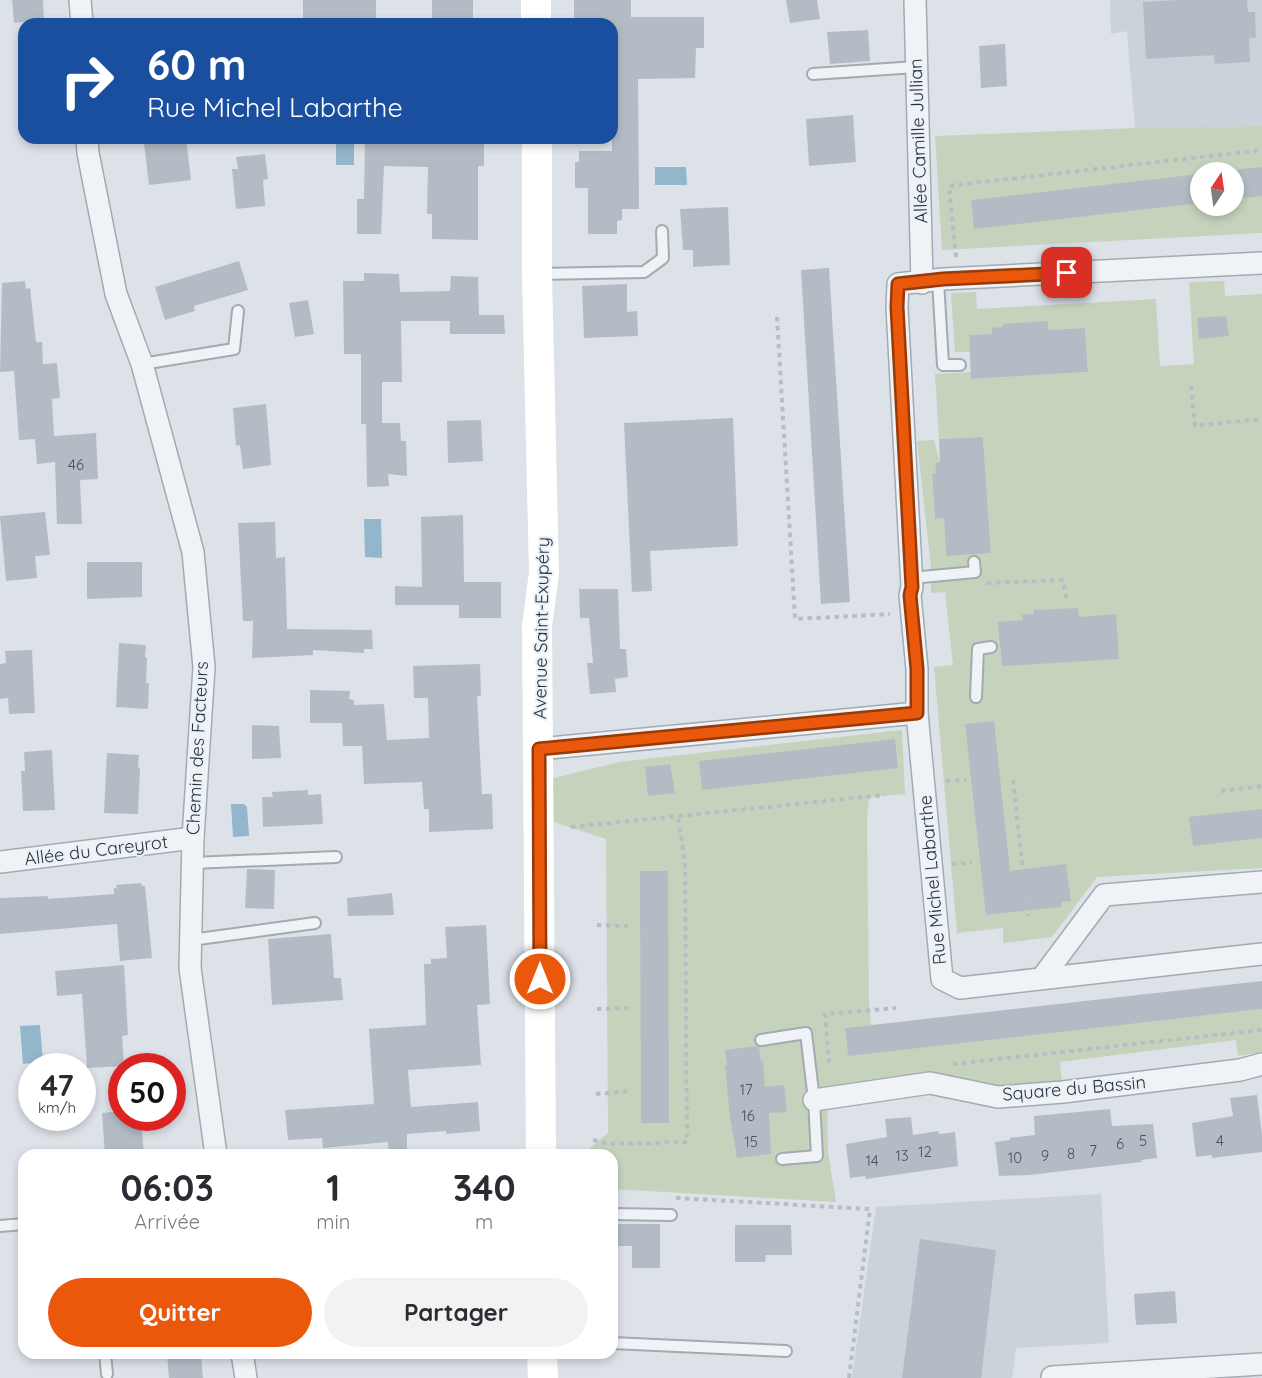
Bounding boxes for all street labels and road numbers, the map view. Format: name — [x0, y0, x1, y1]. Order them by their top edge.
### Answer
street label: Allée Camille Jullian — [904, 58, 932, 224]
street label: Avenue Saint-Exupéry — [528, 537, 554, 719]
street label: Chemin des Facteurs — [181, 661, 213, 835]
street label: Rue Michel Labarthe — [913, 794, 951, 966]
street label: Allée du Careyrot — [23, 830, 169, 870]
street label: Square du Bassin — [1001, 1070, 1147, 1106]

